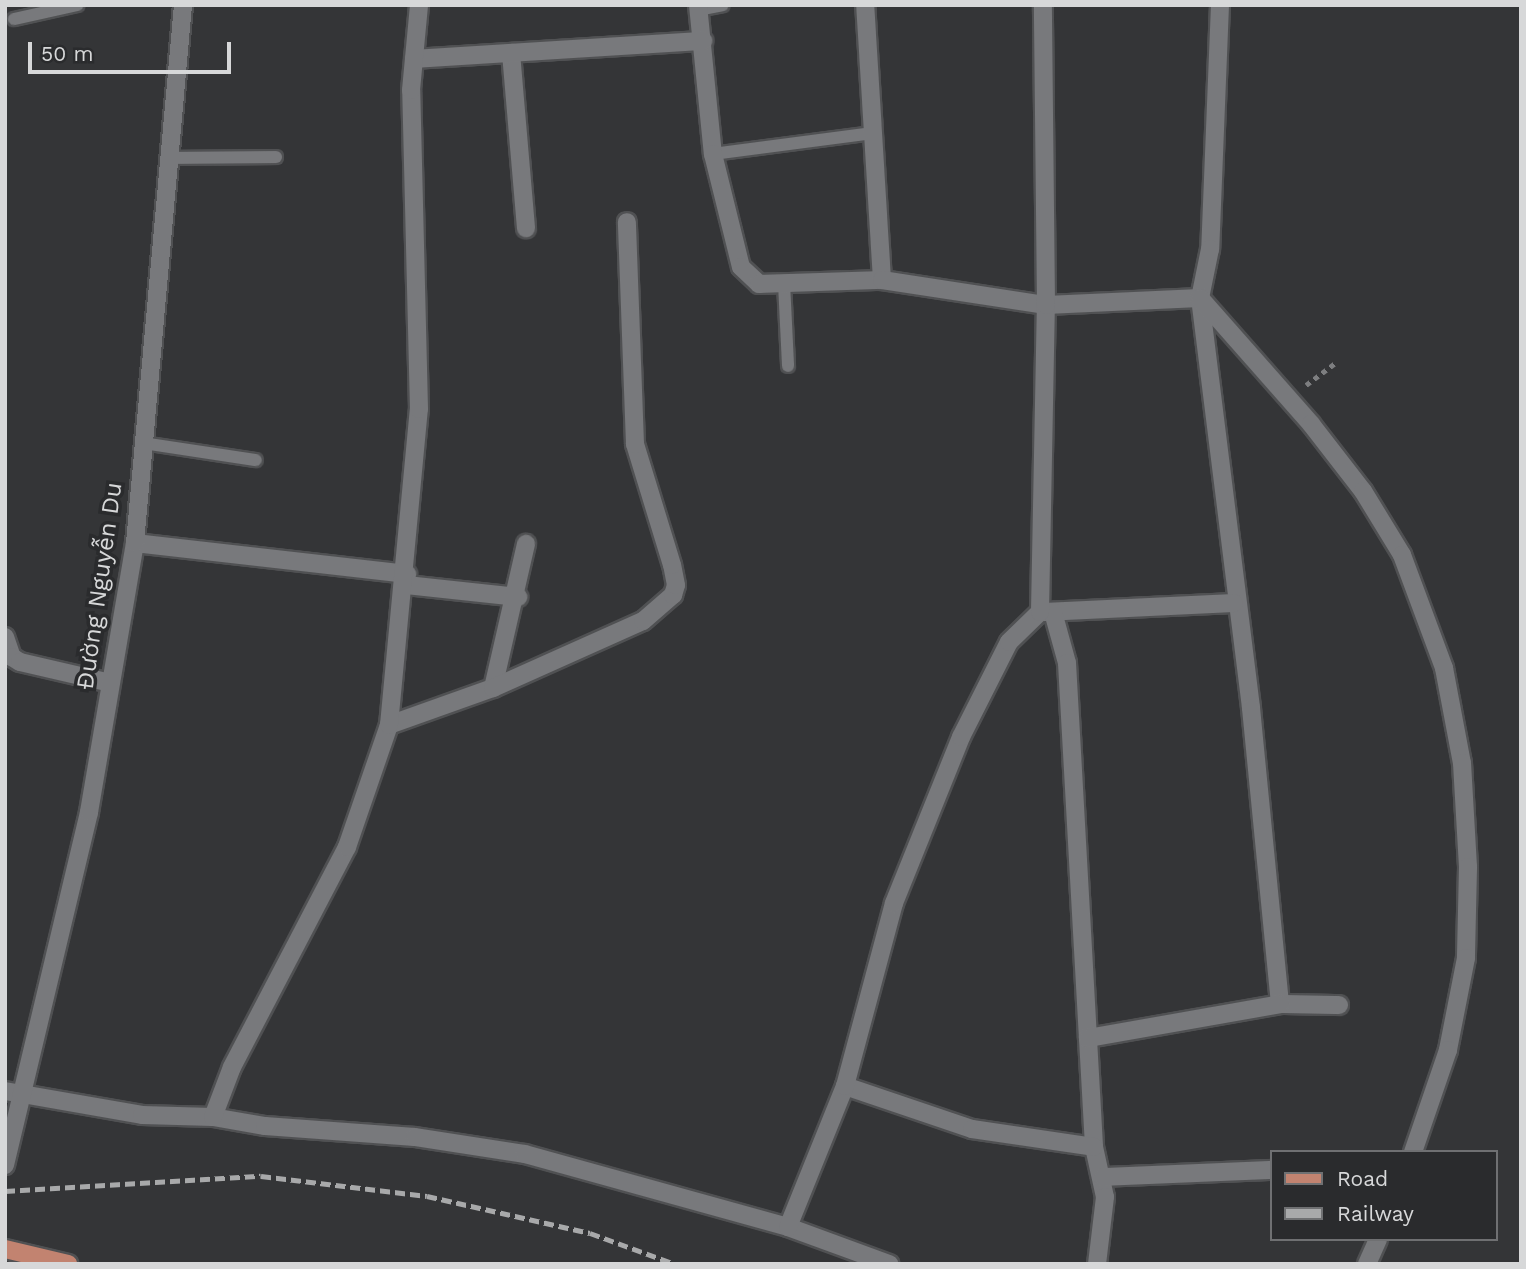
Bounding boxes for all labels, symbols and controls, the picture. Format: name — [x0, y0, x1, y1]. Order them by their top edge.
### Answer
scale bar — [32, 28, 234, 72]
text: 50 m — [41, 41, 93, 66]
street label: Đường Nguyễn Du — [71, 481, 129, 691]
legend — [1270, 1150, 1498, 1241]
text: Road — [1337, 1166, 1388, 1191]
text: Railway — [1337, 1201, 1414, 1226]

